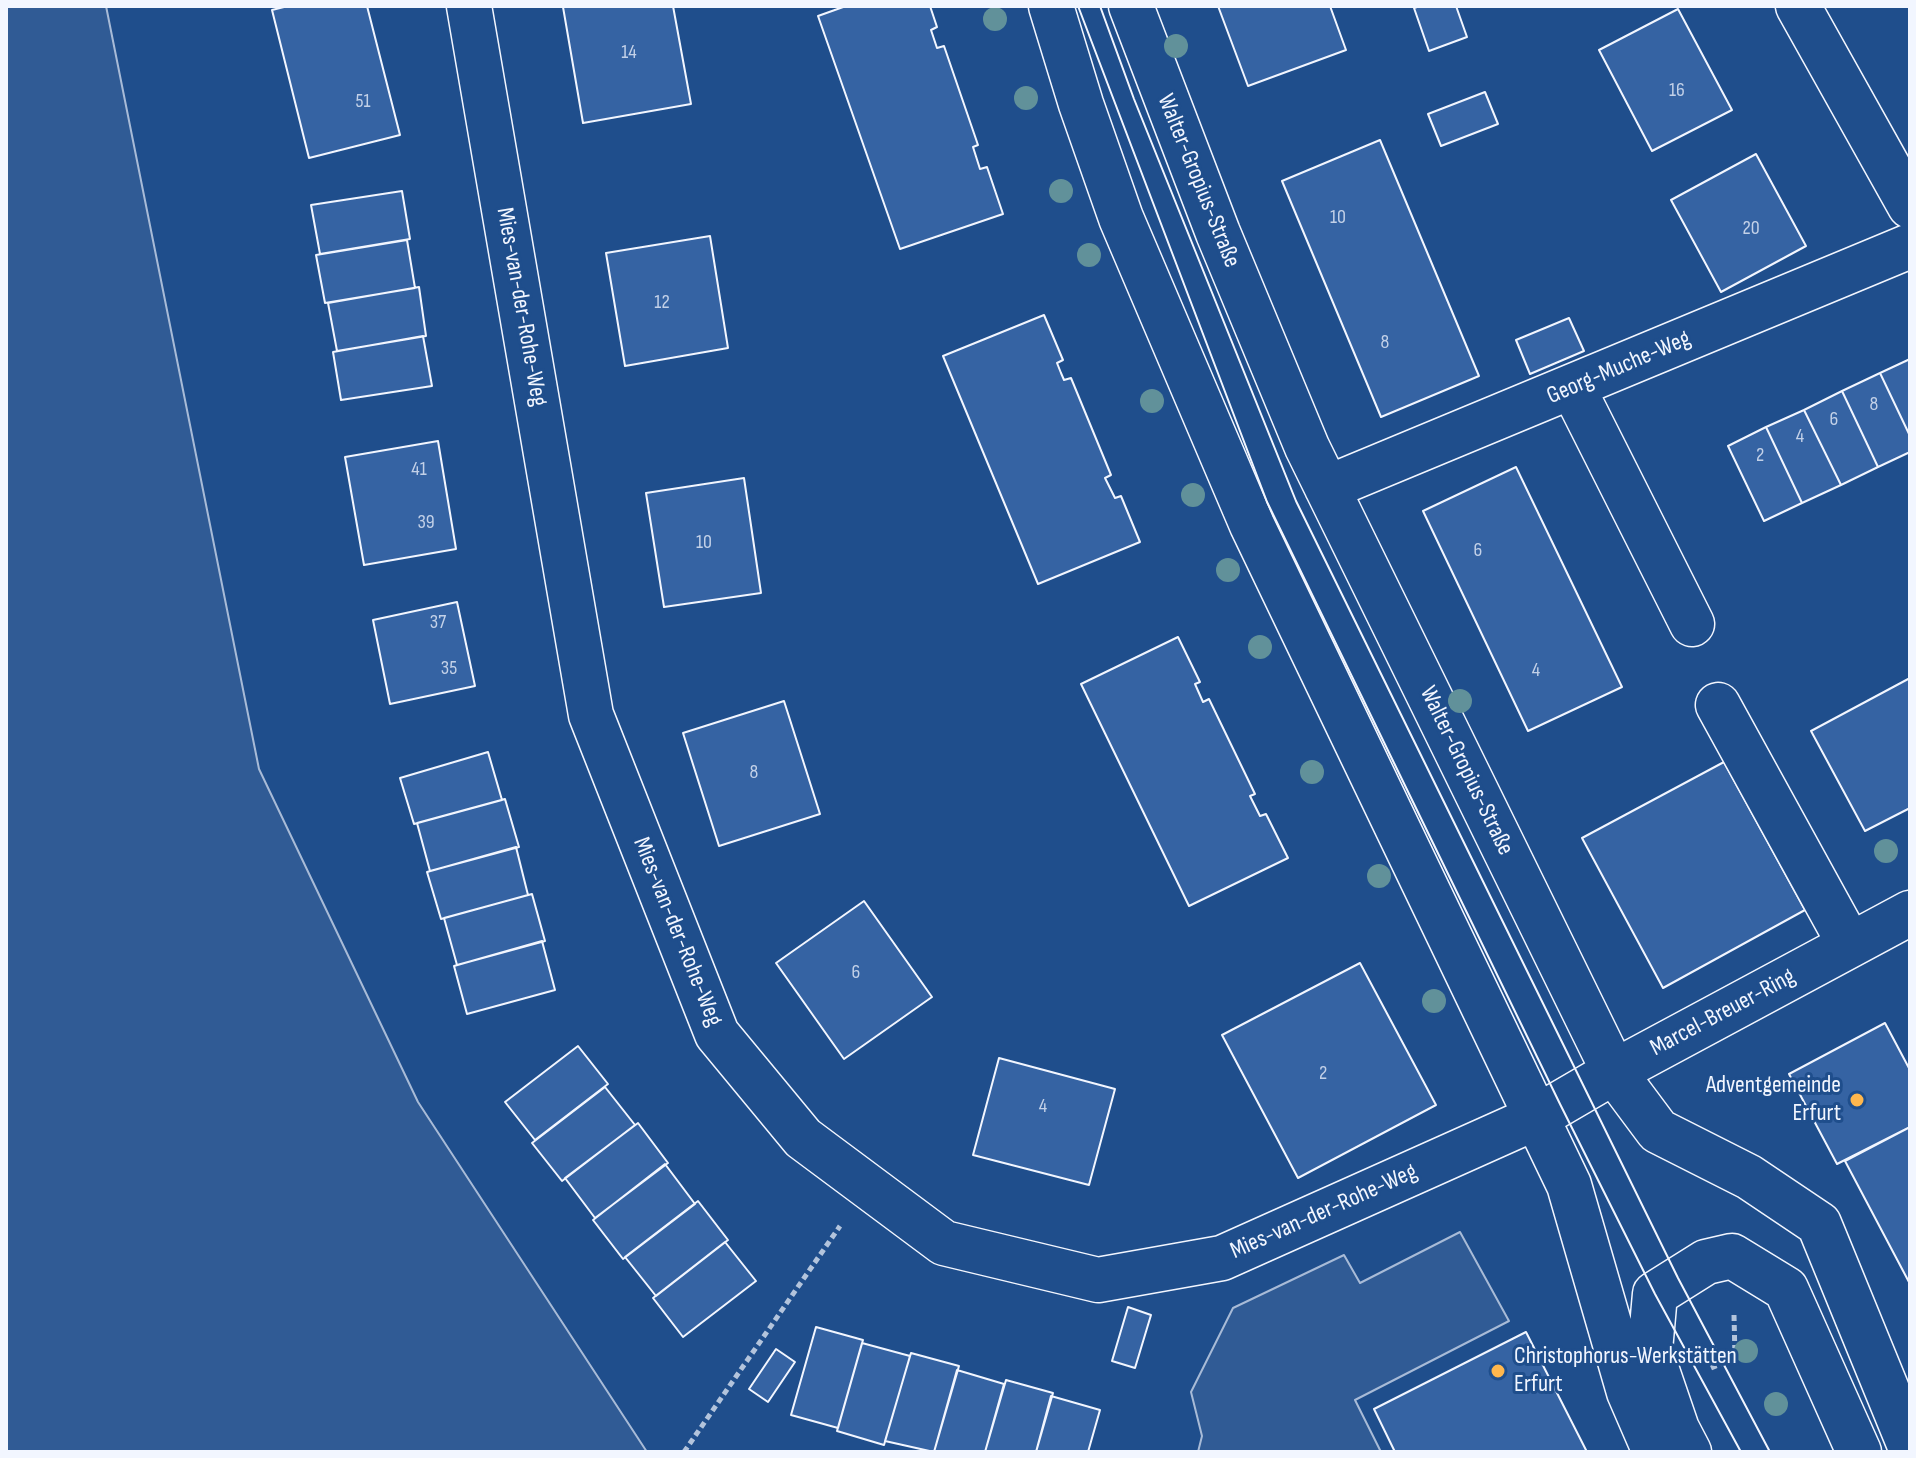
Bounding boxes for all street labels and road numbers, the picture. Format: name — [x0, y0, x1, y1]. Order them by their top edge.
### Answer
street label: Walter-Gropius-Straße — [1150, 90, 1246, 272]
street label: Mies-van-der-Rohe-Weg — [489, 205, 553, 409]
street label: Georg-Muche-Weg — [1543, 325, 1695, 411]
street label: Walter-Gropius-Straße — [1413, 682, 1519, 860]
street label: Mies-van-der-Rohe-Weg — [626, 833, 728, 1031]
street label: Marcel-Breuer-Ring — [1646, 963, 1800, 1063]
street label: Mies-van-der-Rohe-Weg — [1226, 1158, 1422, 1266]

